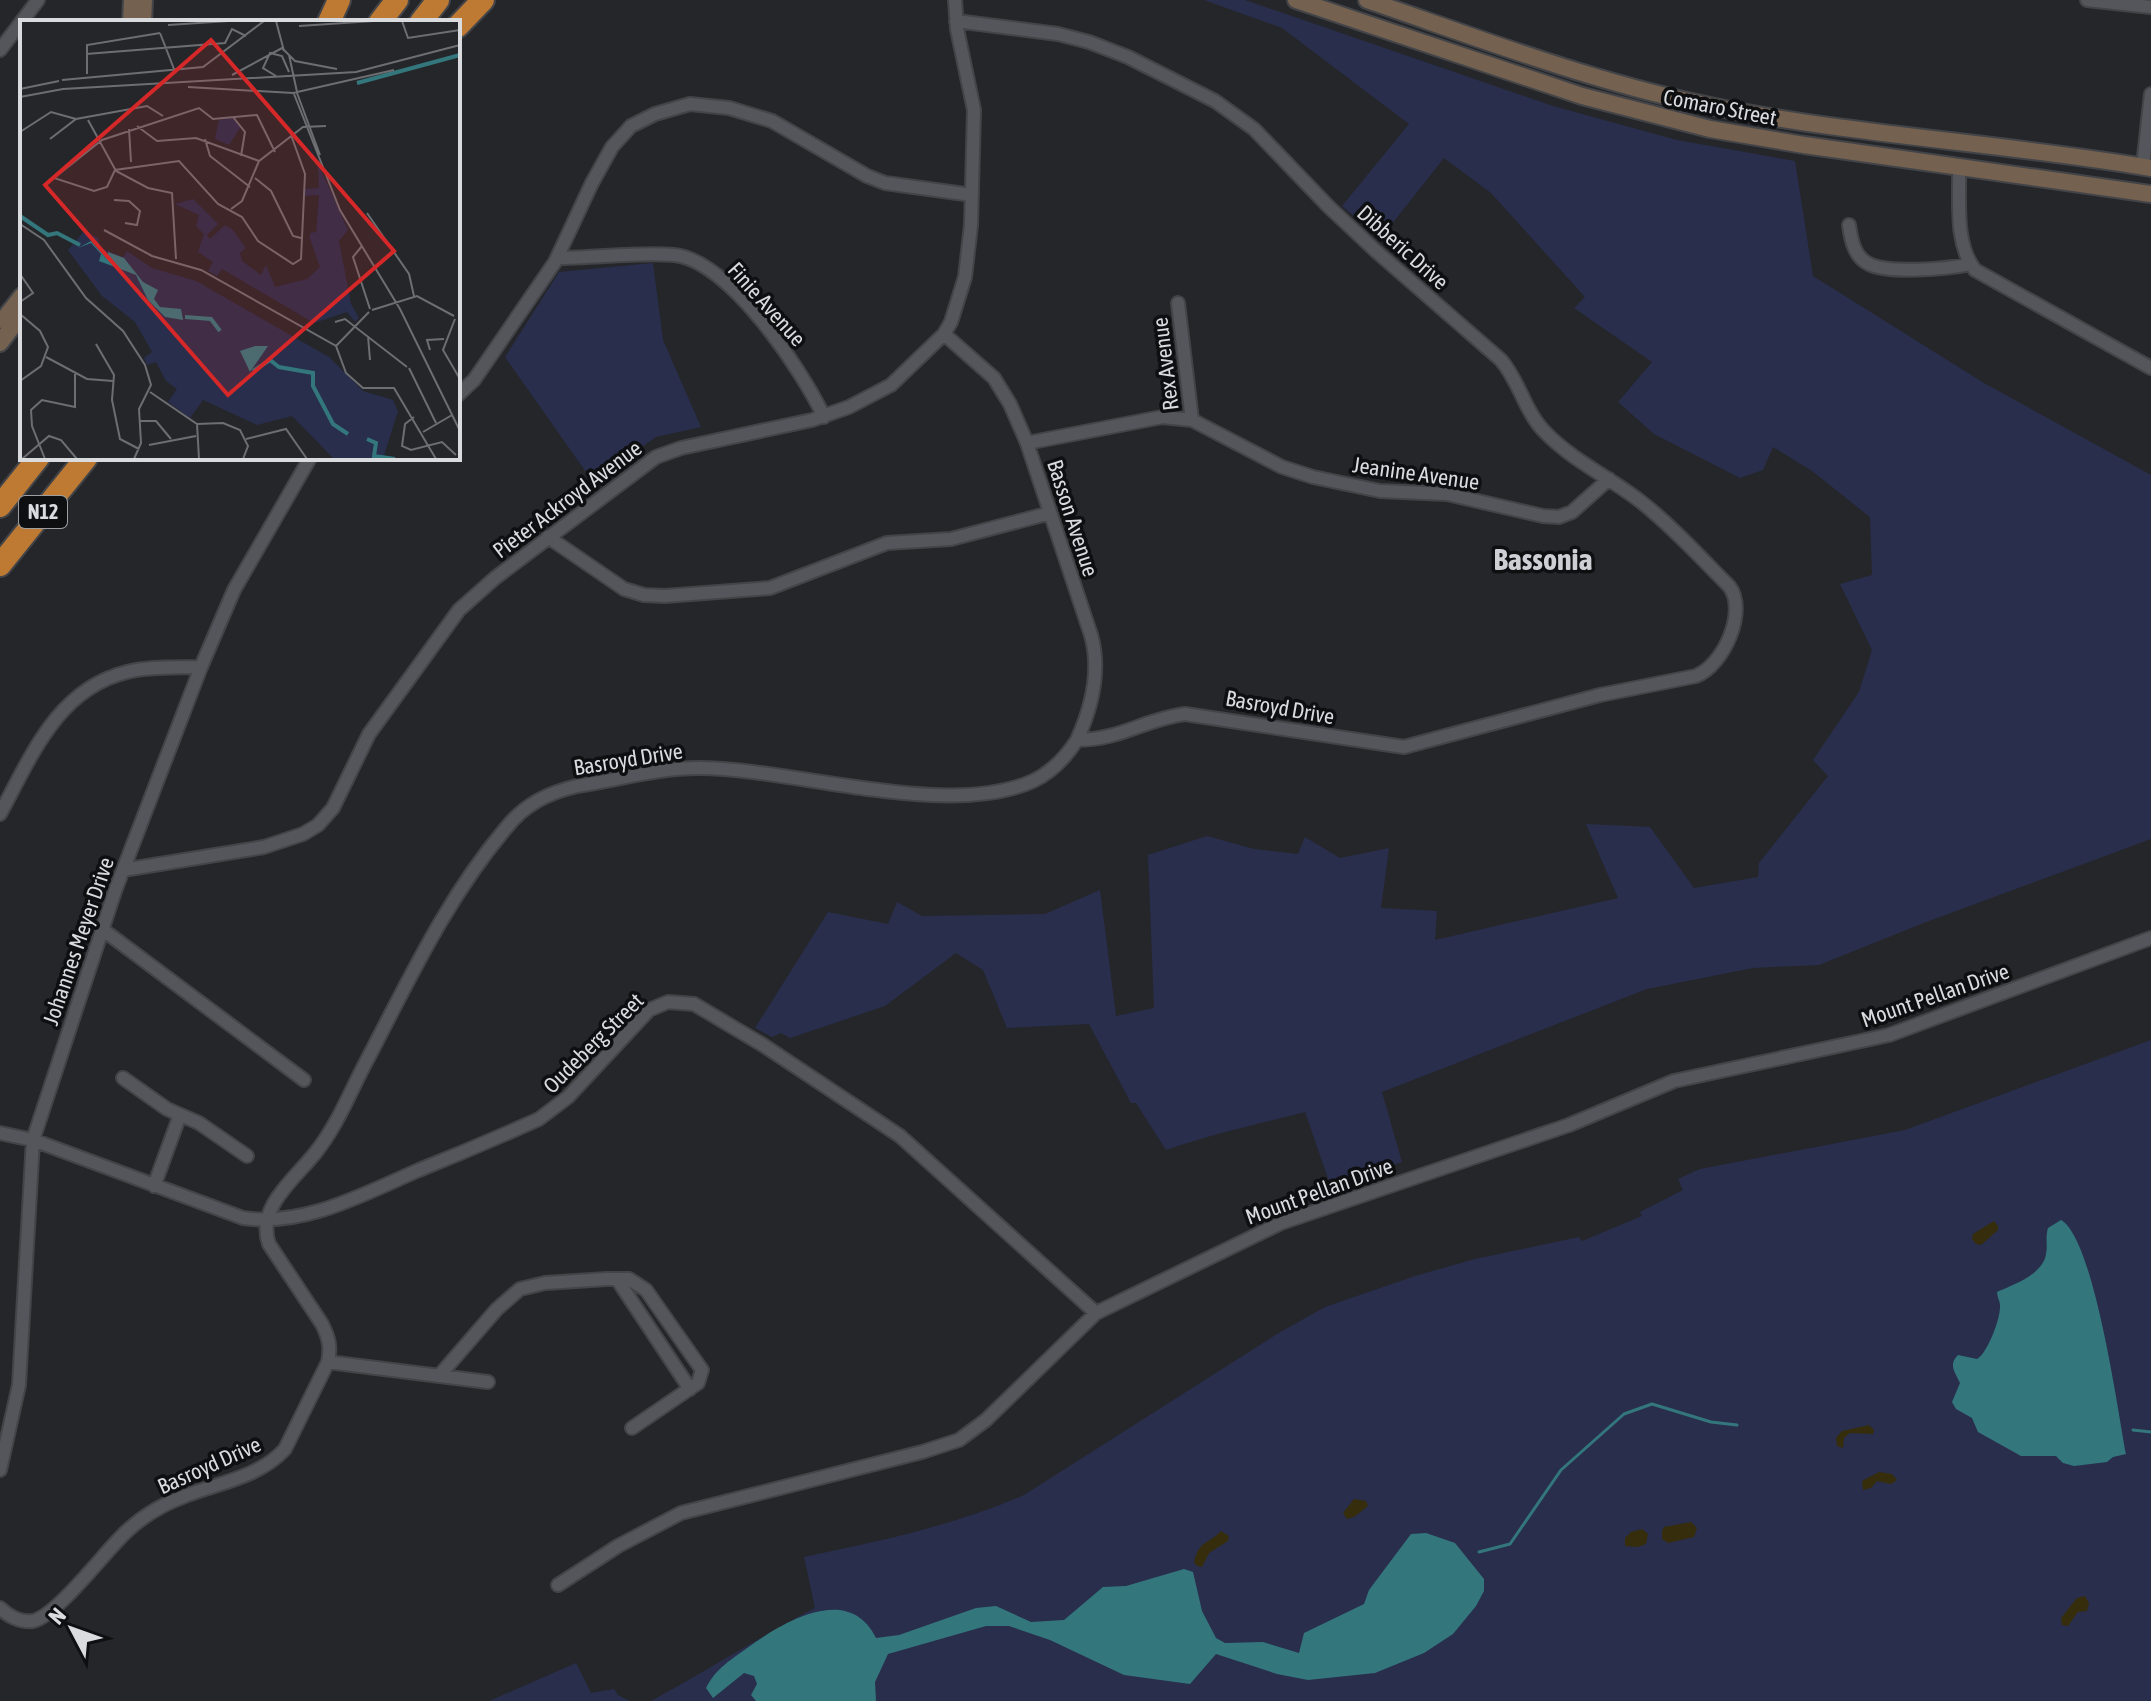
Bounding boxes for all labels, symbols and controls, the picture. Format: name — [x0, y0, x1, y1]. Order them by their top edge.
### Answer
inset map — [20, 20, 460, 460]
street label: Comaro Street — [1661, 83, 1779, 131]
street label: Dibberic Drive — [1352, 199, 1454, 295]
street label: Finie Avenue — [723, 257, 811, 351]
street label: Rex Avenue — [1146, 316, 1184, 412]
street label: Pieter Ackroyd Avenue — [488, 435, 646, 563]
street label: Jeanine Avenue — [1351, 451, 1481, 495]
street label: Basson Avenue — [1042, 456, 1104, 580]
road number: N12 — [19, 496, 67, 528]
district label: Bassonia — [1494, 542, 1592, 576]
street label: Basroyd Drive — [1224, 685, 1336, 729]
street label: Basroyd Drive — [572, 738, 684, 780]
street label: Johannes Meyer Drive — [37, 854, 119, 1028]
street label: Mount Pellan Drive — [1858, 958, 2012, 1032]
street label: Oudeberg Street — [538, 988, 648, 1098]
street label: Mount Pellan Drive — [1242, 1152, 1396, 1230]
street label: Basroyd Drive — [153, 1431, 265, 1499]
north arrow — [32, 1589, 112, 1669]
text: N — [43, 1602, 71, 1629]

